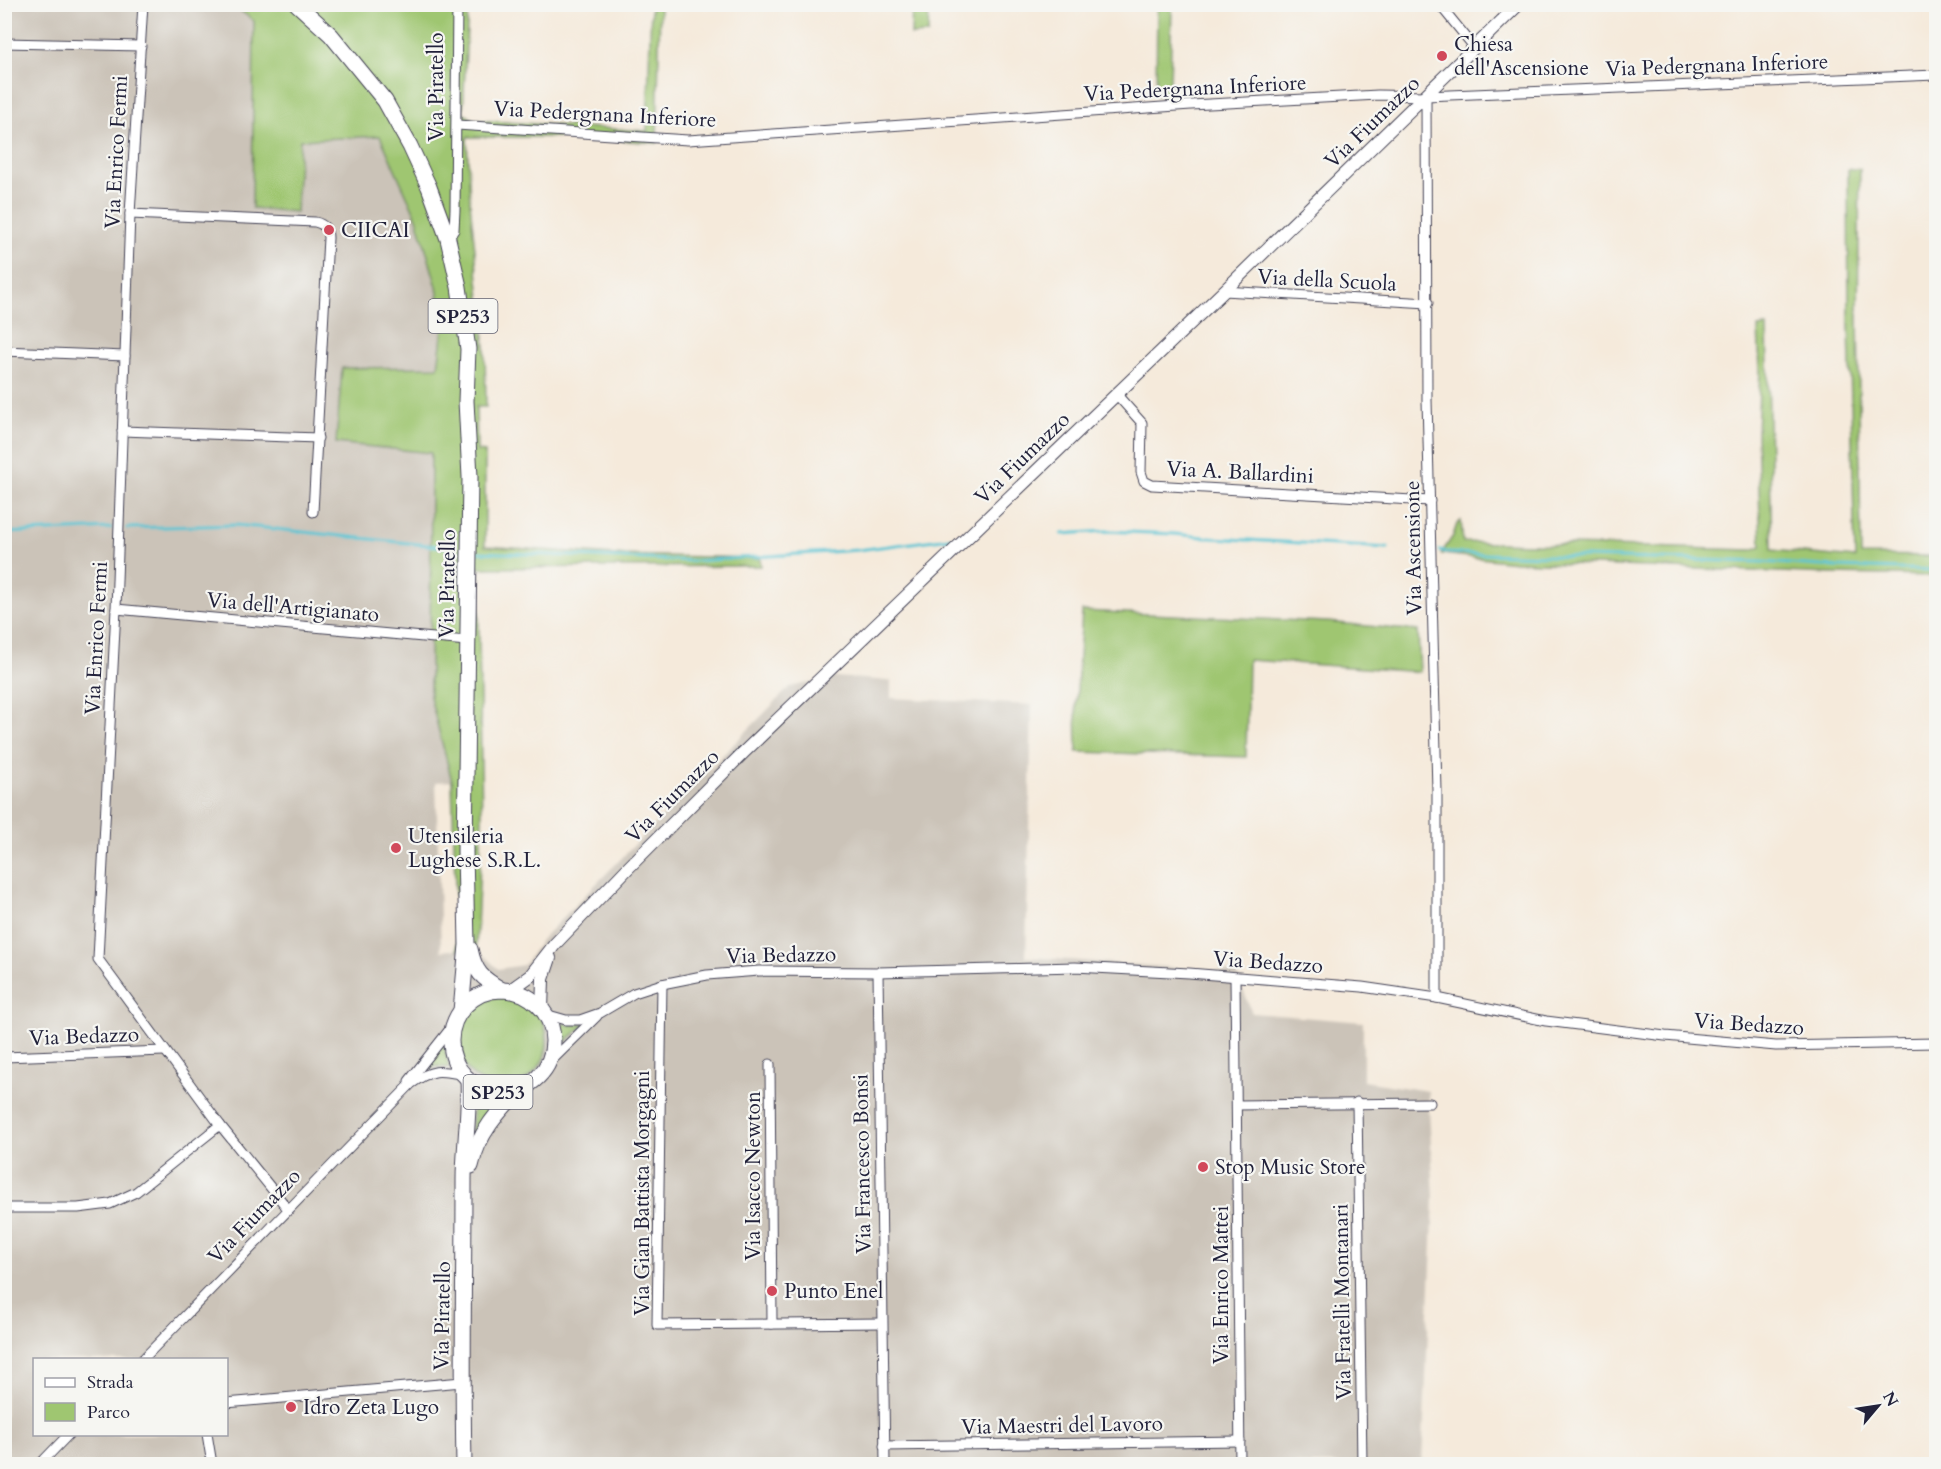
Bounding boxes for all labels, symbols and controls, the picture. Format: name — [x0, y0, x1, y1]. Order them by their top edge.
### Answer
place label: Chiesa dell'Ascensione — [1454, 30, 1589, 83]
street label: Via Piratello — [422, 32, 451, 142]
street label: Via Pedergnana Inferiore — [1605, 47, 1829, 84]
marker: Chiesa dell'Ascensione — [1435, 49, 1449, 63]
street label: Via Pedergnana Inferiore — [1083, 68, 1307, 109]
street label: Via Fiumazzo — [1318, 69, 1426, 175]
street label: Via Enrico Fermi — [98, 74, 135, 230]
street label: Via Pedergnana Inferiore — [493, 94, 717, 135]
place label: CIICAI — [341, 216, 410, 245]
marker: CIICAI — [322, 223, 336, 237]
street label: Via della Scuola — [1257, 262, 1397, 299]
road number: SP253 — [428, 299, 498, 333]
street label: Via Fiumazzo — [968, 405, 1076, 511]
street label: Via A. Ballardini — [1165, 454, 1315, 491]
street label: Via Ascensione — [1398, 480, 1429, 616]
street label: Via Piratello — [432, 529, 463, 639]
street label: Via Enrico Fermi — [78, 560, 115, 716]
street label: Via dell'Artigianato — [205, 586, 380, 629]
street label: Via Fiumazzo — [619, 743, 726, 850]
place label: Utensileria Lughese S.R.L. — [408, 822, 541, 875]
marker: Utensileria Lughese S.R.L. — [389, 841, 403, 855]
street label: Via Bedazzo — [726, 940, 836, 971]
street label: Via Bedazzo — [1212, 944, 1324, 981]
street label: Via Bedazzo — [1693, 1006, 1805, 1043]
street label: Via Bedazzo — [28, 1020, 140, 1053]
street label: Via Gian Battista Morgagni — [628, 1070, 657, 1316]
street label: Via Francesco Bonsi — [846, 1074, 879, 1254]
road number: SP253 — [464, 1075, 532, 1109]
street label: Via Isacco Newton — [739, 1091, 768, 1261]
place label: Stop Music Store — [1215, 1153, 1365, 1182]
marker: Stop Music Store — [1196, 1160, 1210, 1174]
street label: Via Fiumazzo — [201, 1162, 307, 1270]
street label: Via Fratelli Montanari — [1326, 1203, 1359, 1400]
street label: Via Enrico Mattei — [1207, 1206, 1236, 1364]
street label: Via Piratello — [427, 1261, 458, 1371]
place label: Punto Enel — [784, 1277, 883, 1306]
marker: Punto Enel — [765, 1284, 779, 1298]
legend — [33, 1358, 228, 1436]
text: Strada — [87, 1370, 134, 1395]
north arrow — [1848, 1376, 1908, 1436]
text: N — [1877, 1388, 1903, 1411]
place label: Idro Zeta Lugo — [303, 1393, 439, 1422]
text: Parco — [87, 1400, 130, 1425]
marker: Idro Zeta Lugo — [284, 1400, 298, 1414]
street label: Via Maestri del Lavoro — [961, 1409, 1163, 1442]

